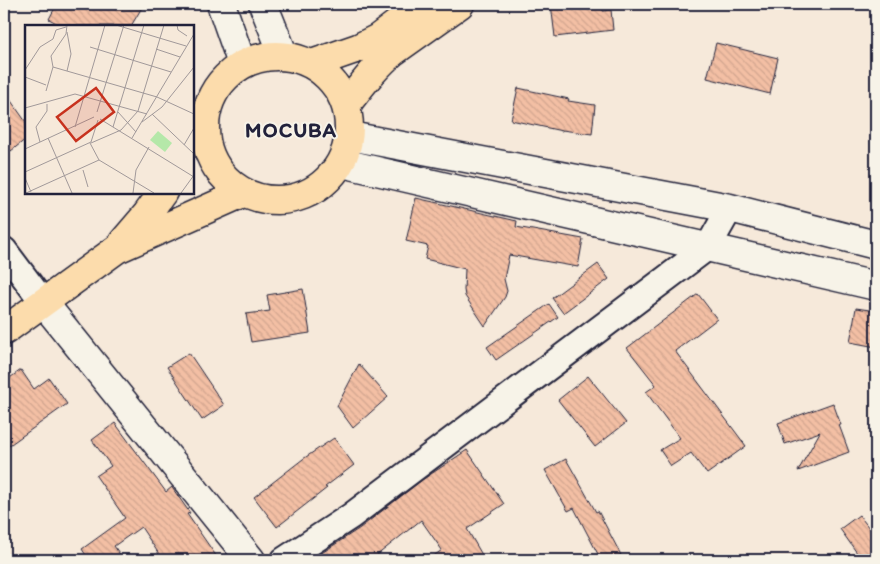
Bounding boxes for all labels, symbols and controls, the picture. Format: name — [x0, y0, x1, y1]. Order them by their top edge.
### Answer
inset map — [25, 25, 194, 194]
district label: MOCUBA — [245, 117, 337, 142]

